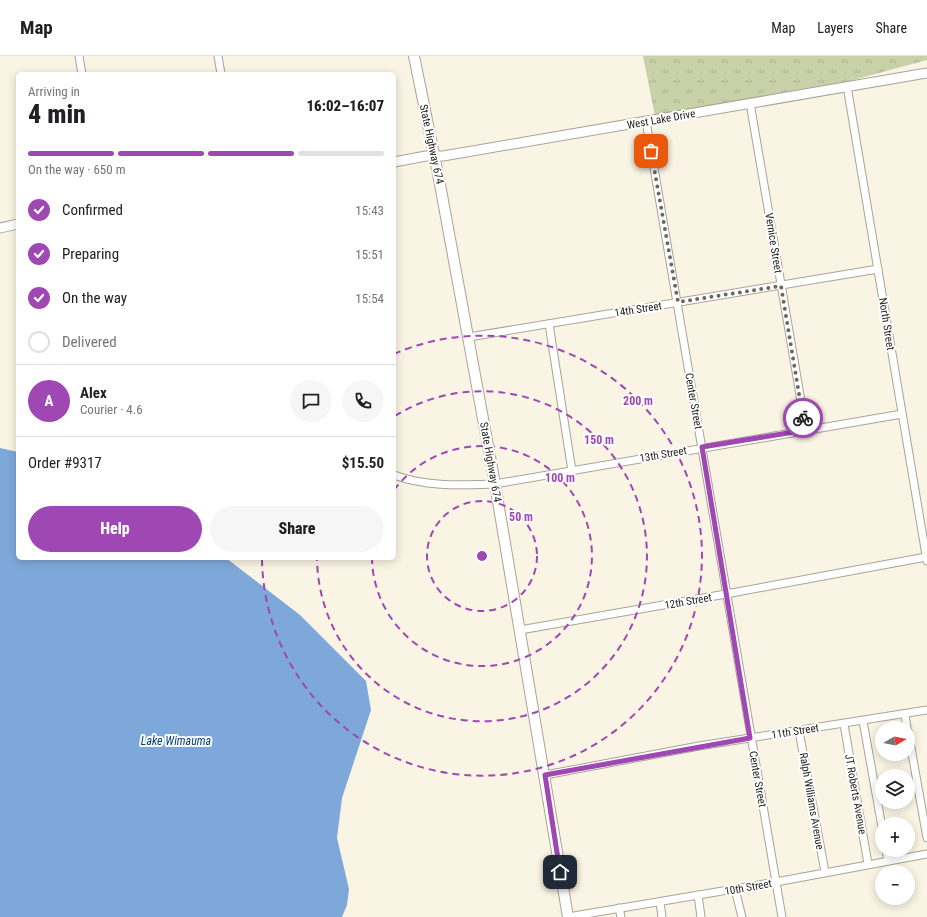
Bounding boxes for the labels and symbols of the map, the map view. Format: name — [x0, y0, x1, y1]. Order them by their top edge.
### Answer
street label: State Highway 674 — [417, 103, 446, 186]
street label: West Lake Drive — [626, 107, 696, 132]
pin — [634, 134, 668, 168]
street label: Vernice Street — [762, 212, 785, 274]
street label: North Street — [876, 297, 897, 351]
street label: 14th Street — [613, 299, 663, 320]
street label: Center Street — [682, 372, 705, 430]
text: 200 m — [623, 394, 653, 408]
courier — [783, 398, 823, 438]
street label: State Highway 674 — [477, 421, 504, 504]
text: 150 m — [584, 433, 614, 447]
street label: 13th Street — [638, 444, 688, 465]
text: 100 m — [545, 471, 575, 485]
text: 50 m — [509, 510, 533, 524]
centre of rings — [475, 549, 489, 563]
street label: 12th Street — [663, 591, 713, 612]
street label: 11th Street — [770, 721, 820, 742]
north arrow — [875, 721, 915, 761]
water label: Lake Wimauma — [141, 734, 211, 748]
street label: Center Street — [746, 750, 769, 808]
street label: Ralph Williams Avenue — [797, 752, 826, 851]
street label: JT Roberts Avenue — [842, 753, 869, 835]
pin — [543, 855, 577, 889]
street label: 10th Street — [723, 877, 773, 898]

